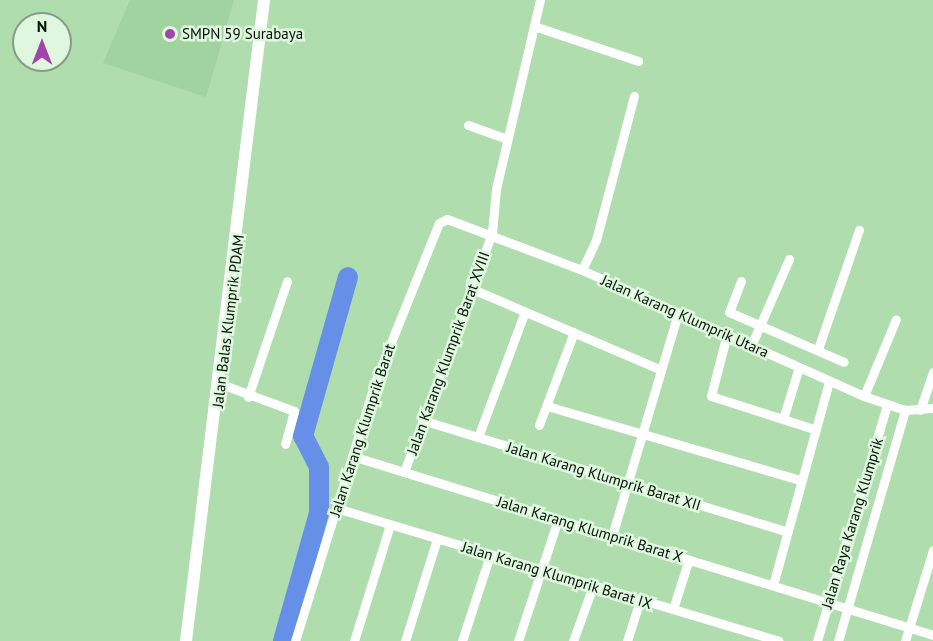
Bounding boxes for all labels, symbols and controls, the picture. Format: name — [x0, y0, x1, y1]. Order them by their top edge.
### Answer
north arrow — [12, 12, 72, 72]
text: N — [37, 16, 47, 36]
place label: SMPN 59 Surabaya — [182, 25, 303, 43]
marker: SMPN 59 Surabaya — [163, 27, 177, 41]
street label: Jalan Balas Klumprik PDAM — [208, 233, 248, 409]
street label: Jalan Karang Klumprik Barat XVIII — [403, 249, 493, 457]
street label: Jalan Karang Klumprik Utara — [598, 271, 772, 361]
street label: Jalan Karang Klumprik Barat — [325, 341, 399, 519]
street label: Jalan Raya Karang Klumprik — [817, 435, 887, 611]
street label: Jalan Karang Klumprik Barat XII — [504, 438, 704, 514]
street label: Jalan Karang Klumprik Barat X — [495, 492, 685, 566]
street label: Jalan Karang Klumprik Barat IX — [459, 537, 655, 613]

